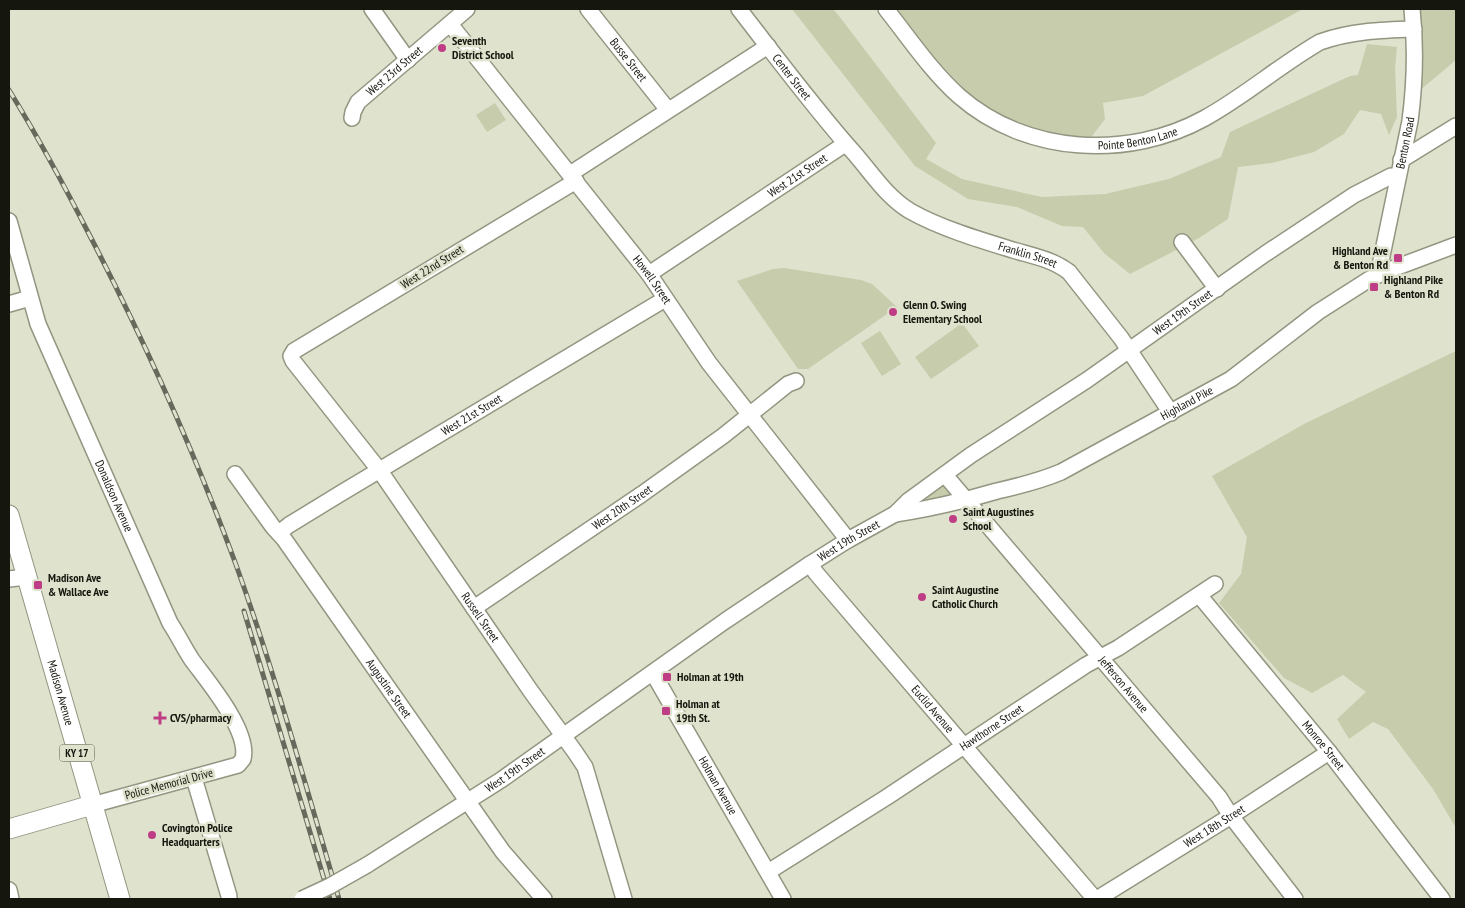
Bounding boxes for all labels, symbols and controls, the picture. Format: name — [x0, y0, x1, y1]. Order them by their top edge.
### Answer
place label: Seventh District School — [452, 33, 514, 62]
street label: Busse Street — [607, 35, 651, 85]
street label: West 23rd Street — [363, 42, 426, 99]
marker: Seventh District School — [436, 42, 448, 54]
street label: Center Street — [769, 51, 815, 103]
street label: Benton Road — [1392, 116, 1417, 170]
street label: Pointe Benton Lane — [1098, 123, 1180, 153]
street label: West 21st Street — [765, 150, 830, 200]
street label: Franklin Street — [997, 238, 1061, 271]
street label: West 22nd Street — [398, 241, 466, 292]
place label: Highland Ave & Benton Rd — [1332, 243, 1388, 272]
street label: Howell Street — [630, 252, 675, 307]
marker: Highland Ave & Benton Rd — [1392, 252, 1404, 264]
place label: Highland Pike & Benton Rd — [1384, 272, 1443, 301]
marker: Highland Pike & Benton Rd — [1368, 281, 1380, 293]
street label: West 19th Street — [1150, 285, 1215, 338]
place label: Glenn O. Swing Elementary School — [903, 297, 982, 326]
marker: Glenn O. Swing Elementary School — [887, 306, 899, 318]
street label: Highland Pike — [1158, 382, 1216, 423]
street label: West 21st Street — [438, 390, 505, 438]
street label: Donaldson Avenue — [92, 458, 137, 534]
street label: West 20th Street — [589, 481, 655, 533]
place label: Saint Augustines School — [963, 504, 1034, 533]
marker: Saint Augustines School — [947, 513, 959, 525]
street label: West 19th Street — [815, 516, 883, 564]
place label: Madison Ave & Wallace Ave — [48, 570, 109, 599]
marker: Madison Ave & Wallace Ave — [32, 579, 44, 591]
place label: Saint Augustine Catholic Church — [932, 582, 999, 611]
street label: Russell Street — [458, 589, 503, 645]
marker: Saint Augustine Catholic Church — [916, 591, 928, 603]
street label: Jefferson Avenue — [1095, 652, 1152, 715]
street label: Augustine Street — [363, 656, 415, 721]
street label: Madison Avenue — [44, 658, 77, 727]
place label: Holman at 19th — [677, 669, 744, 684]
marker: Holman at 19th — [661, 671, 673, 683]
street label: Euclid Avenue — [908, 682, 957, 736]
place label: Holman at 19th St. — [676, 696, 720, 725]
street label: Hawthorne Street — [957, 700, 1026, 754]
marker: Holman at 19th St. — [660, 705, 672, 717]
place label: CVS/pharmacy — [170, 710, 231, 725]
marker: CVS/pharmacy — [154, 712, 166, 724]
street label: Monroe Street — [1299, 717, 1348, 773]
street label: West 19th Street — [482, 743, 548, 795]
road number: KY 17 — [60, 744, 94, 761]
street label: Holman Avenue — [696, 754, 741, 817]
street label: Police Memorial Drive — [123, 765, 215, 802]
street label: West 18th Street — [1181, 801, 1248, 851]
place label: Covington Police Headquarters — [162, 820, 233, 849]
marker: Covington Police Headquarters — [146, 829, 158, 841]

